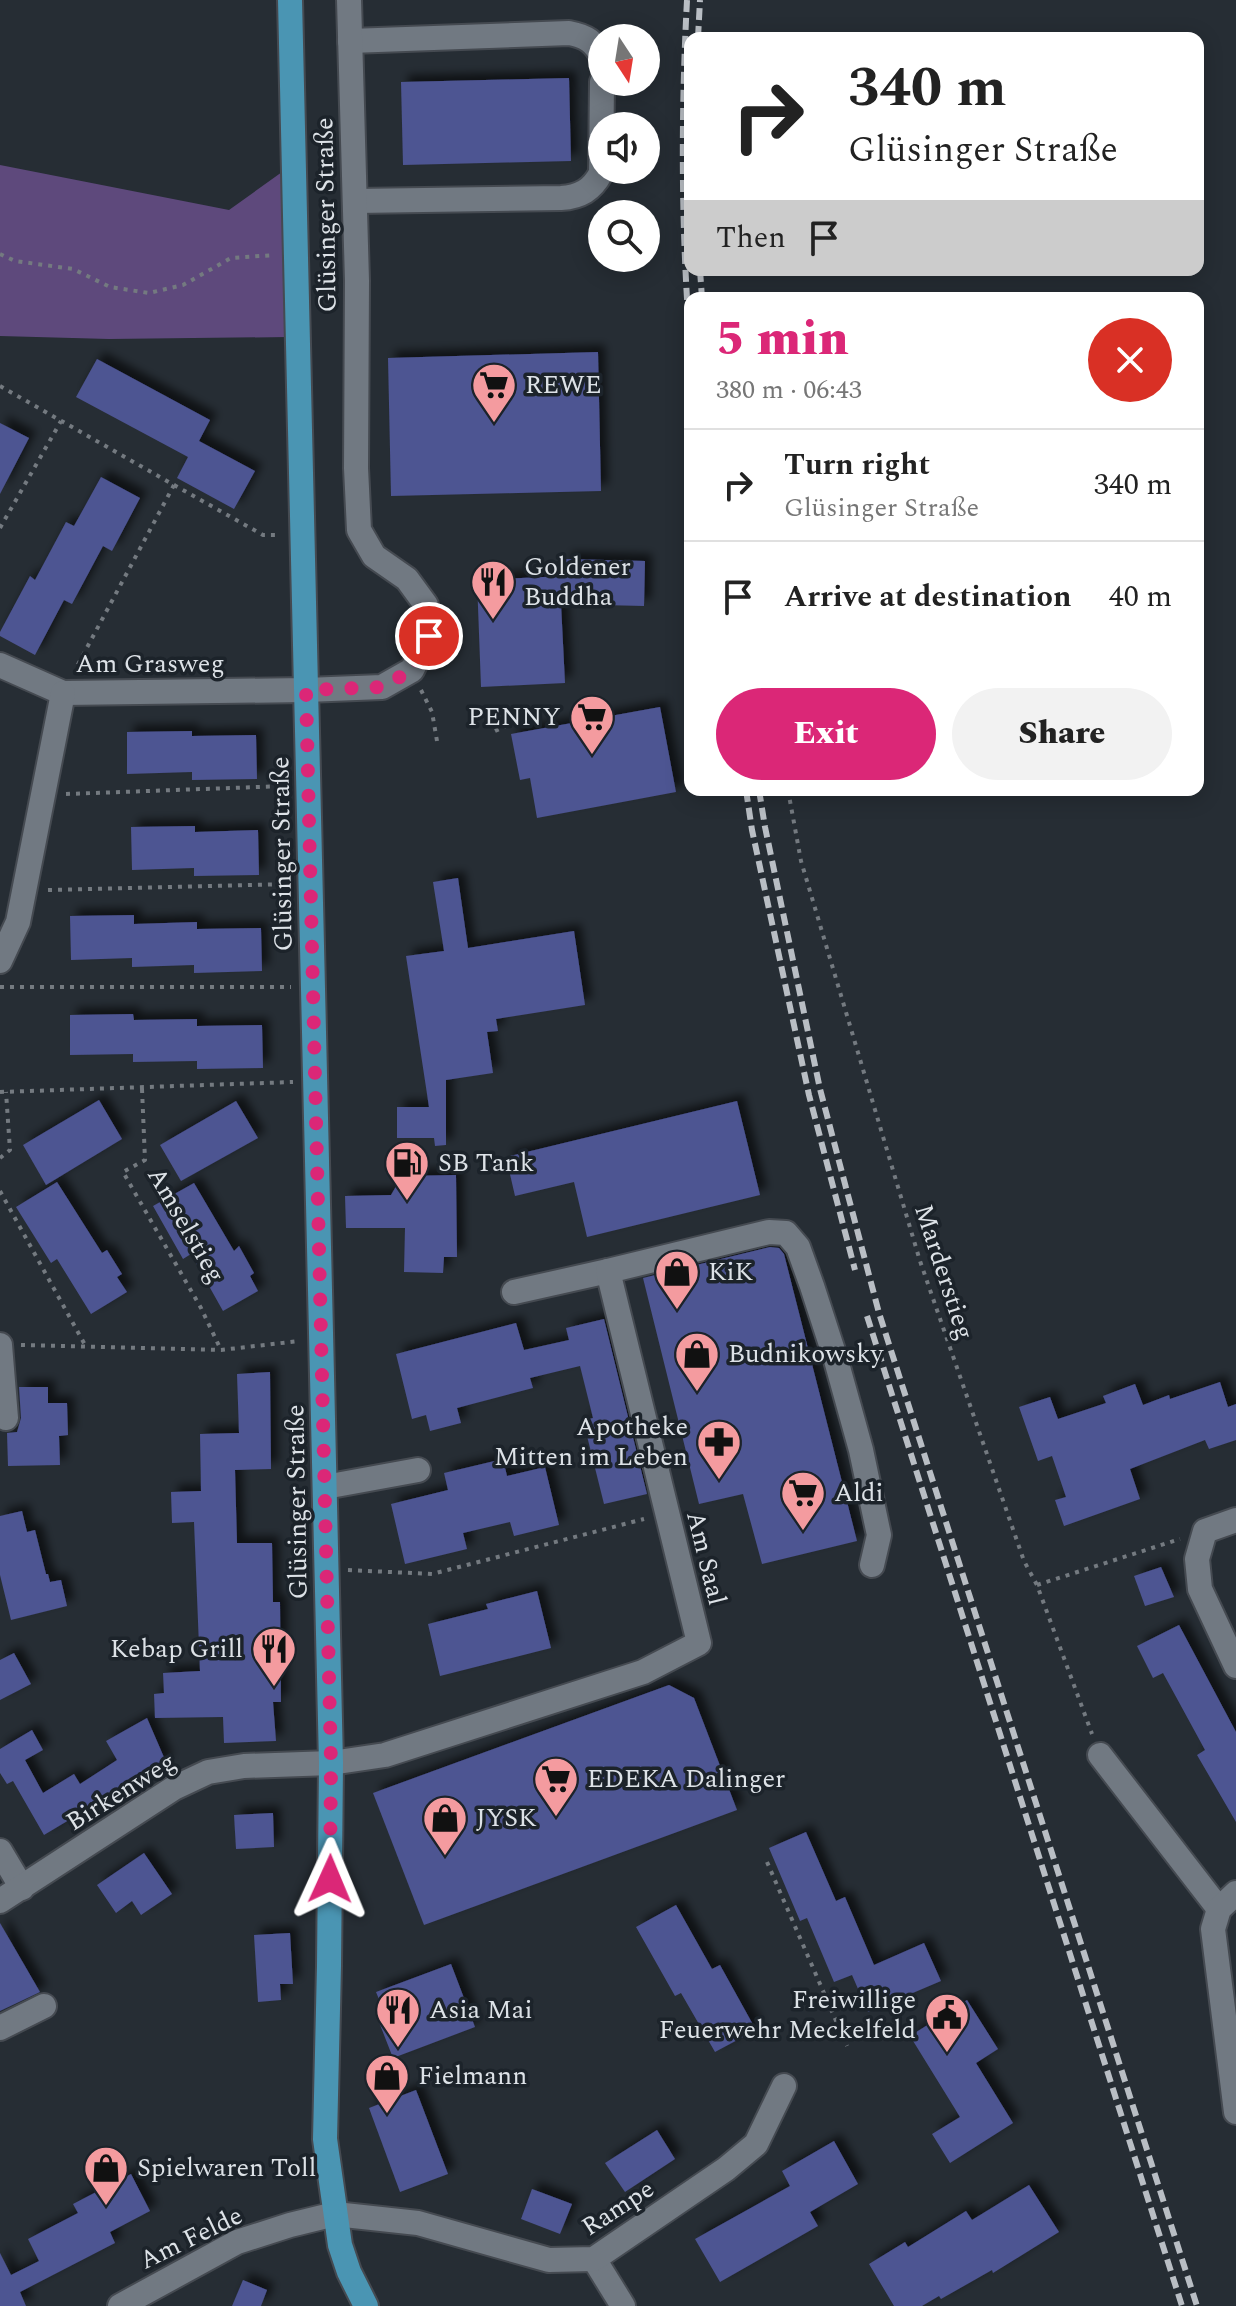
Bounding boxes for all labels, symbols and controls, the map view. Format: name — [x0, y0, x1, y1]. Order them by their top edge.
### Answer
north arrow — [588, 24, 660, 96]
map controls — [588, 24, 660, 272]
text: 340 m — [848, 46, 1007, 131]
icon: right — [716, 64, 820, 168]
button: sound — [588, 112, 660, 184]
street label: Glüsinger Straße — [304, 117, 348, 313]
text: Glüsinger Straße — [848, 123, 1118, 178]
button: search — [588, 200, 660, 272]
text: Then — [716, 215, 786, 261]
icon: arrive — [802, 216, 846, 260]
text: 5 min — [716, 303, 849, 376]
button: close — [1088, 318, 1172, 402]
supermarket icon: REWE — [470, 361, 518, 424]
place label: REWE — [525, 365, 602, 405]
text: 380 m · 06:43 — [716, 370, 862, 410]
text: Turn right — [784, 442, 930, 488]
text: 340 m — [1094, 462, 1172, 508]
icon: right — [716, 463, 760, 507]
text: Glüsinger Straße — [784, 488, 979, 528]
place label: Goldener Buddha — [524, 547, 631, 617]
restaurant icon: Goldener Buddha — [469, 558, 517, 621]
text: Arrive at destination — [784, 574, 1071, 620]
text: 40 m — [1109, 574, 1172, 620]
icon: arrive — [716, 575, 760, 619]
pin — [395, 602, 463, 670]
icon: arrive — [407, 614, 451, 658]
street label: Am Grasweg — [75, 644, 225, 684]
button: Exit — [716, 688, 936, 780]
button: Share — [952, 688, 1172, 780]
supermarket icon: PENNY — [568, 693, 616, 756]
place label: PENNY — [468, 697, 561, 737]
street label: Glüsinger Straße — [260, 756, 304, 952]
fuel station icon: SB Tank — [383, 1139, 431, 1202]
place label: SB Tank — [438, 1143, 534, 1183]
street label: Amselstieg — [137, 1159, 235, 1291]
street label: Marderstieg — [903, 1199, 985, 1345]
shop icon: KiK — [653, 1248, 701, 1311]
place label: KiK — [708, 1252, 754, 1292]
shop icon: Budnikowsky — [673, 1330, 721, 1393]
place label: Budnikowsky — [728, 1334, 885, 1374]
street label: Glüsinger Straße — [275, 1404, 319, 1600]
place label: Apotheke Mitten im Leben — [494, 1407, 688, 1477]
pharmacy icon: Apotheke Mitten im Leben — [695, 1418, 743, 1481]
supermarket icon: Aldi — [779, 1469, 827, 1532]
place label: Aldi — [834, 1473, 884, 1513]
street label: Am Saal — [675, 1507, 737, 1609]
restaurant icon: Kebap Grill — [250, 1625, 298, 1688]
place label: Kebap Grill — [110, 1629, 243, 1669]
street label: Birkenweg — [58, 1742, 184, 1842]
supermarket icon: EDEKA Dalinger — [532, 1755, 580, 1818]
place label: EDEKA Dalinger — [587, 1759, 785, 1799]
shop icon: JYSK — [421, 1794, 469, 1857]
place label: JYSK — [476, 1798, 537, 1838]
position arrow — [288, 1837, 372, 1921]
place label: Freiwillige Feuerwehr Meckelfeld — [659, 1980, 916, 2050]
restaurant icon: Asia Mai — [374, 1986, 422, 2049]
place label: Asia Mai — [429, 1990, 533, 2030]
public building icon: Freiwillige Feuerwehr Meckelfeld — [923, 1991, 971, 2054]
shop icon: Fielmann — [363, 2052, 411, 2115]
place label: Fielmann — [418, 2056, 527, 2096]
shop icon: Spielwaren Toll — [82, 2144, 130, 2207]
place label: Spielwaren Toll — [137, 2148, 316, 2188]
street label: Rampe — [574, 2169, 662, 2247]
street label: Am Felde — [132, 2196, 250, 2280]

